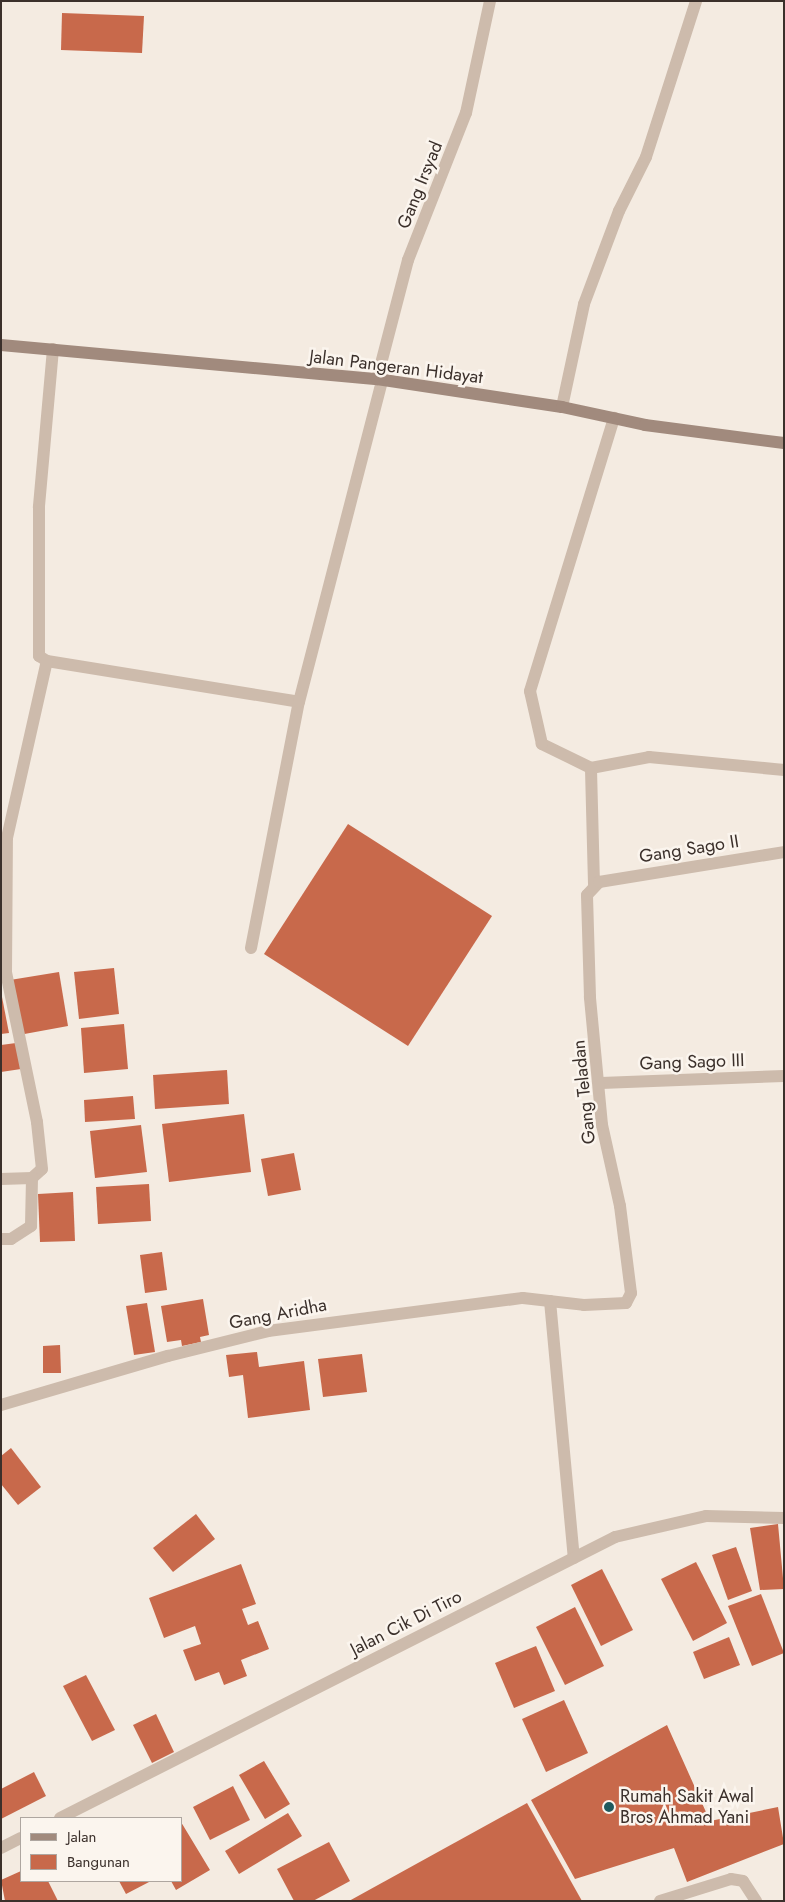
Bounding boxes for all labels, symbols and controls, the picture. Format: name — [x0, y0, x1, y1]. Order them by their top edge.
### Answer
street label: Gang Irsyad — [393, 138, 447, 232]
street label: Jalan Pangeran Hidayat — [308, 346, 484, 388]
street label: Gang Sago II — [638, 830, 740, 868]
street label: Gang Teladan — [568, 1039, 600, 1145]
street label: Gang Sago III — [639, 1049, 745, 1075]
street label: Gang Aridha — [227, 1294, 329, 1334]
street label: Jalan Cik Di Tiro — [347, 1586, 465, 1660]
place label: Rumah Sakit Awal Bros Ahmad Yani — [620, 1786, 754, 1828]
marker: Rumah Sakit Awal Bros Ahmad Yani — [602, 1800, 616, 1814]
legend — [20, 1817, 182, 1882]
text: Jalan — [67, 1826, 96, 1848]
text: Bangunan — [67, 1851, 130, 1873]

